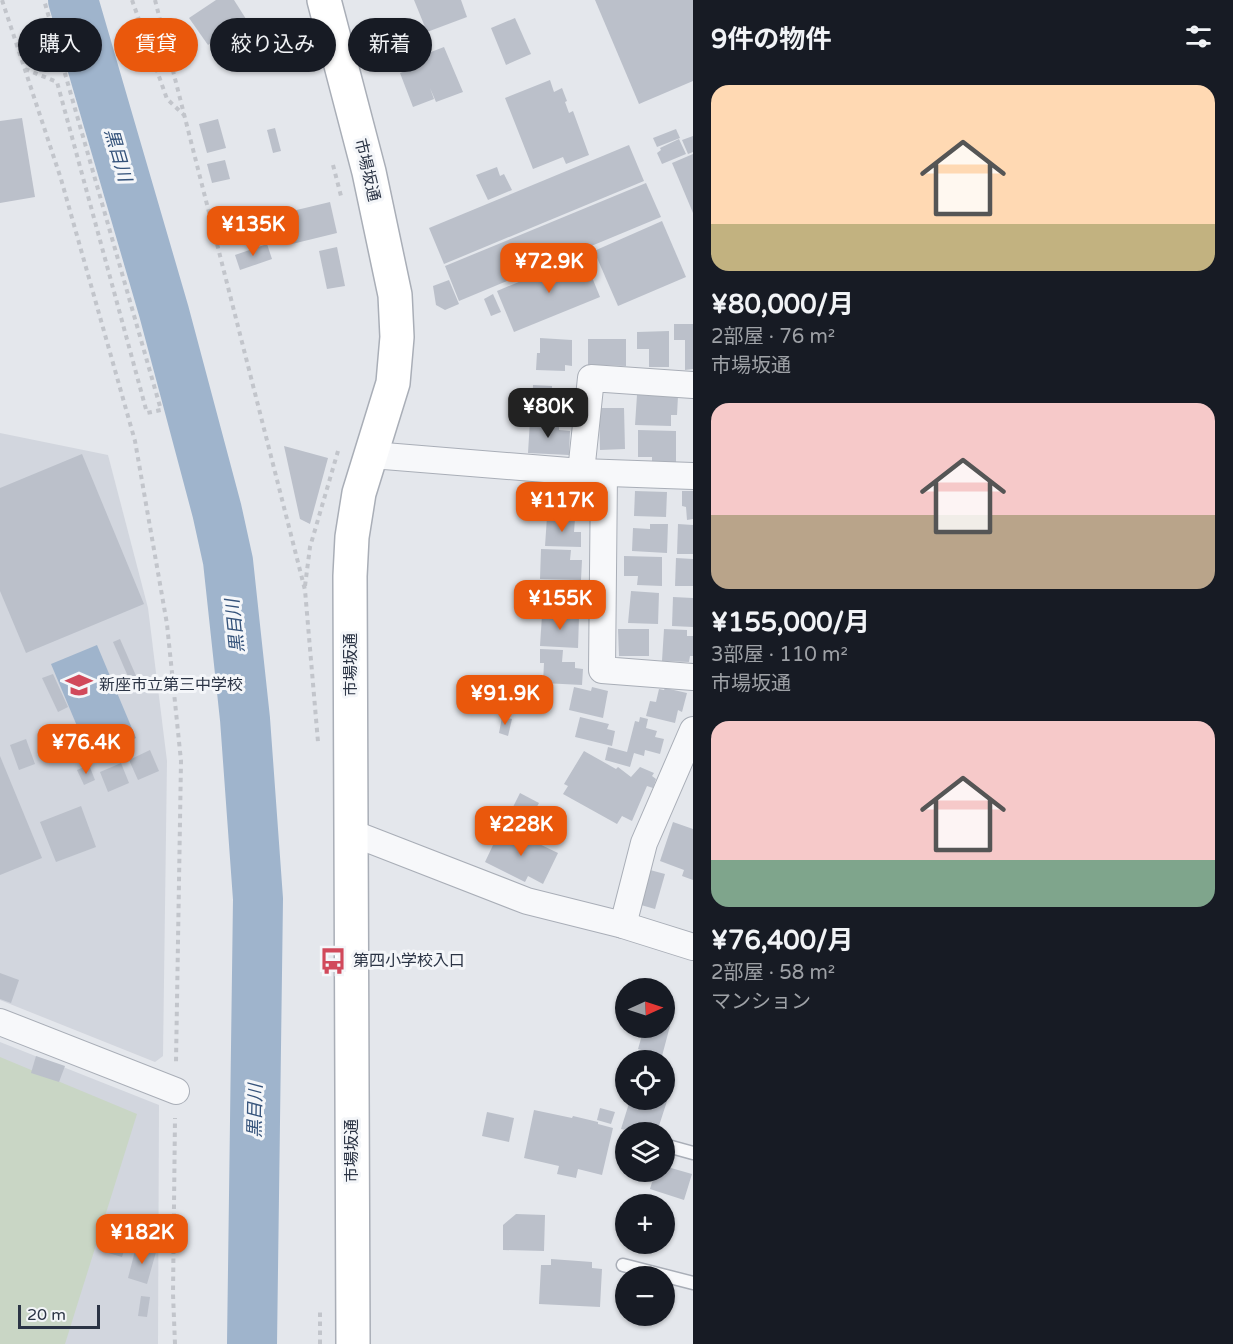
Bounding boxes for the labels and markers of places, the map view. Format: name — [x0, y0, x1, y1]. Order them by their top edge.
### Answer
pin: ¥135K — [211, 206, 295, 257]
pin: ¥72.9K — [500, 243, 598, 294]
pin: ¥80K — [512, 388, 584, 439]
pin: ¥117K — [520, 482, 604, 533]
pin: ¥155K — [518, 580, 602, 631]
school or university icon: 新座市立第三中学校 — [64, 670, 94, 700]
place label: 新座市立第三中学校 — [99, 675, 243, 695]
pin: ¥91.9K — [456, 675, 554, 726]
pin: ¥76.4K — [37, 724, 135, 775]
pin: ¥228K — [479, 806, 563, 857]
bus stop icon: 第四小学校入口 — [318, 946, 348, 976]
place label: 第四小学校入口 — [353, 951, 465, 971]
pin: ¥182K — [100, 1214, 184, 1265]

